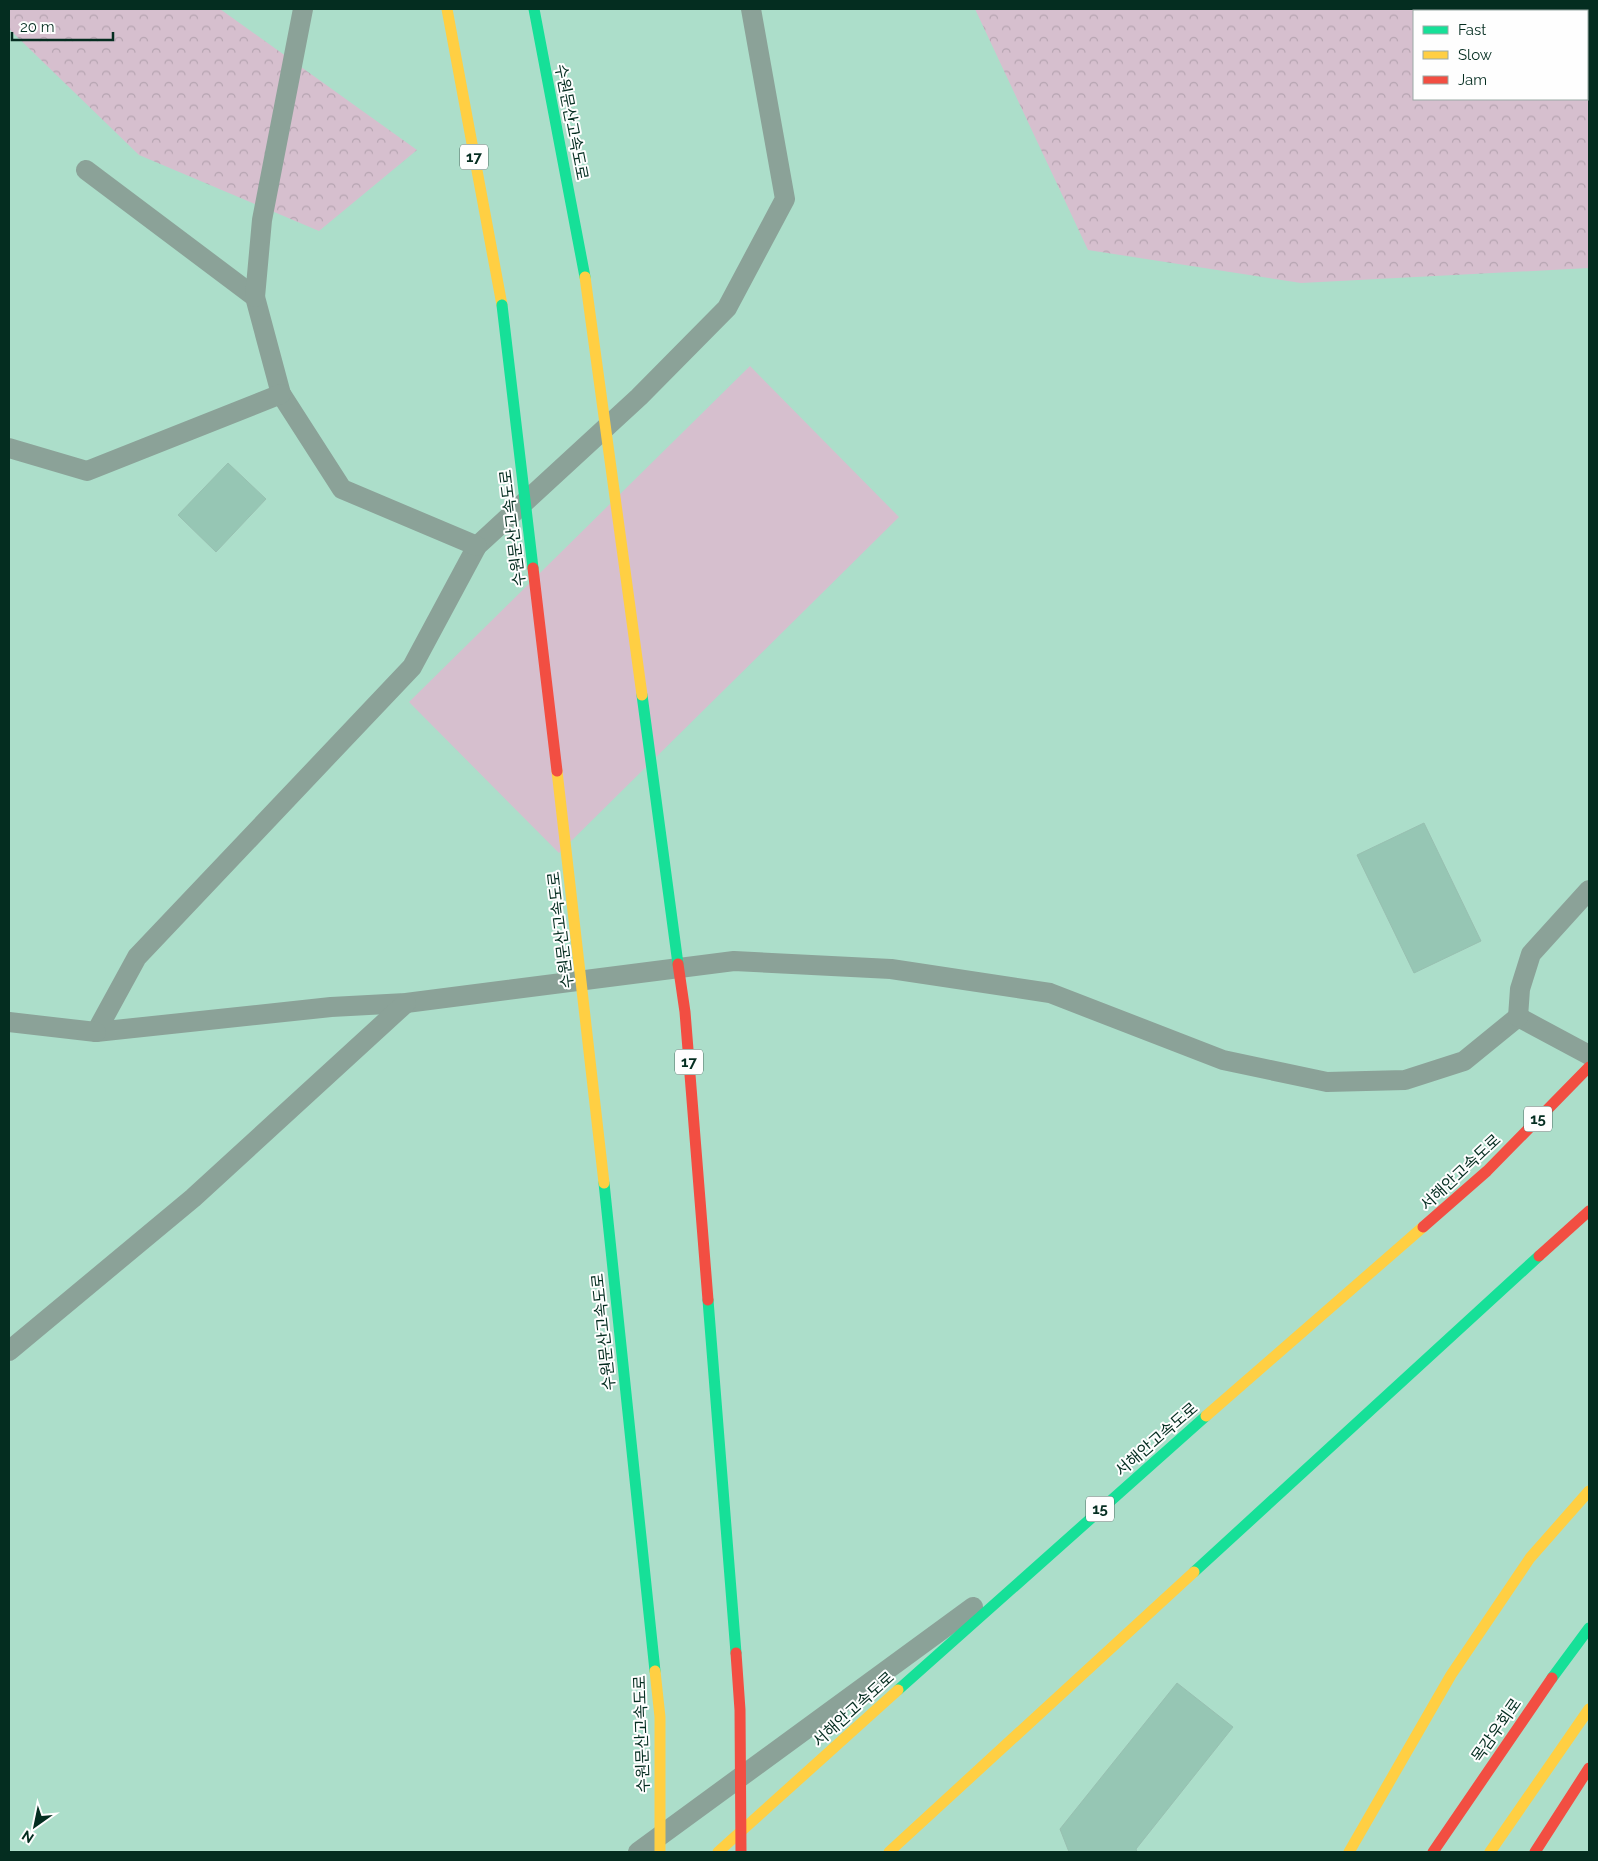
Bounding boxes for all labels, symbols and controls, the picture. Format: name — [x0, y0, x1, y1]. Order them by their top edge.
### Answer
scale bar — [12, 10, 114, 42]
legend — [1413, 10, 1588, 100]
text: 20 m — [20, 18, 55, 36]
text: Fast — [1458, 21, 1486, 39]
text: Slow — [1458, 46, 1492, 64]
street label: 수원문산고속도로 — [551, 62, 592, 182]
text: Jam — [1458, 71, 1487, 89]
road number: 17 — [460, 144, 488, 170]
street label: 수원문산고속도로 — [496, 468, 529, 588]
street label: 수원문산고속도로 — [544, 870, 577, 990]
road number: 17 — [675, 1050, 703, 1074]
road number: 15 — [1524, 1106, 1552, 1132]
street label: 서해안고속도로 — [1416, 1130, 1505, 1214]
street label: 수원문산고속도로 — [588, 1272, 619, 1392]
street label: 서해안고속도로 — [1111, 1398, 1202, 1480]
road number: 15 — [1086, 1496, 1114, 1522]
street label: 서해안고속도로 — [809, 1668, 898, 1751]
street label: 수원문산고속도로 — [630, 1675, 653, 1793]
street label: 목감우회로 — [1468, 1694, 1525, 1766]
north arrow — [10, 1801, 60, 1851]
text: N — [19, 1827, 37, 1847]

